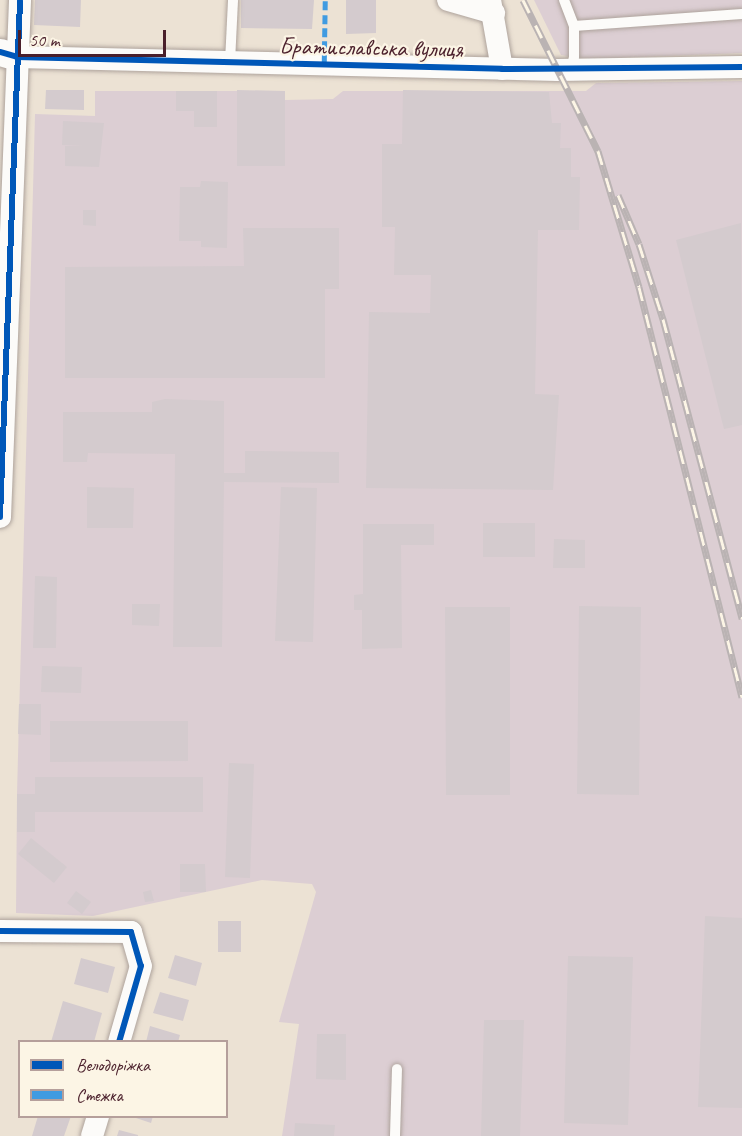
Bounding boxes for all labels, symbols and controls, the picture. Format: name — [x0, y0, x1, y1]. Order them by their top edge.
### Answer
scale bar — [21, 18, 170, 56]
text: 50 m — [29, 29, 60, 51]
street label: Братиславська вулиця — [279, 32, 463, 64]
legend — [18, 1040, 228, 1118]
text: Велодоріжка — [76, 1054, 150, 1076]
text: Стежка — [76, 1084, 123, 1106]

